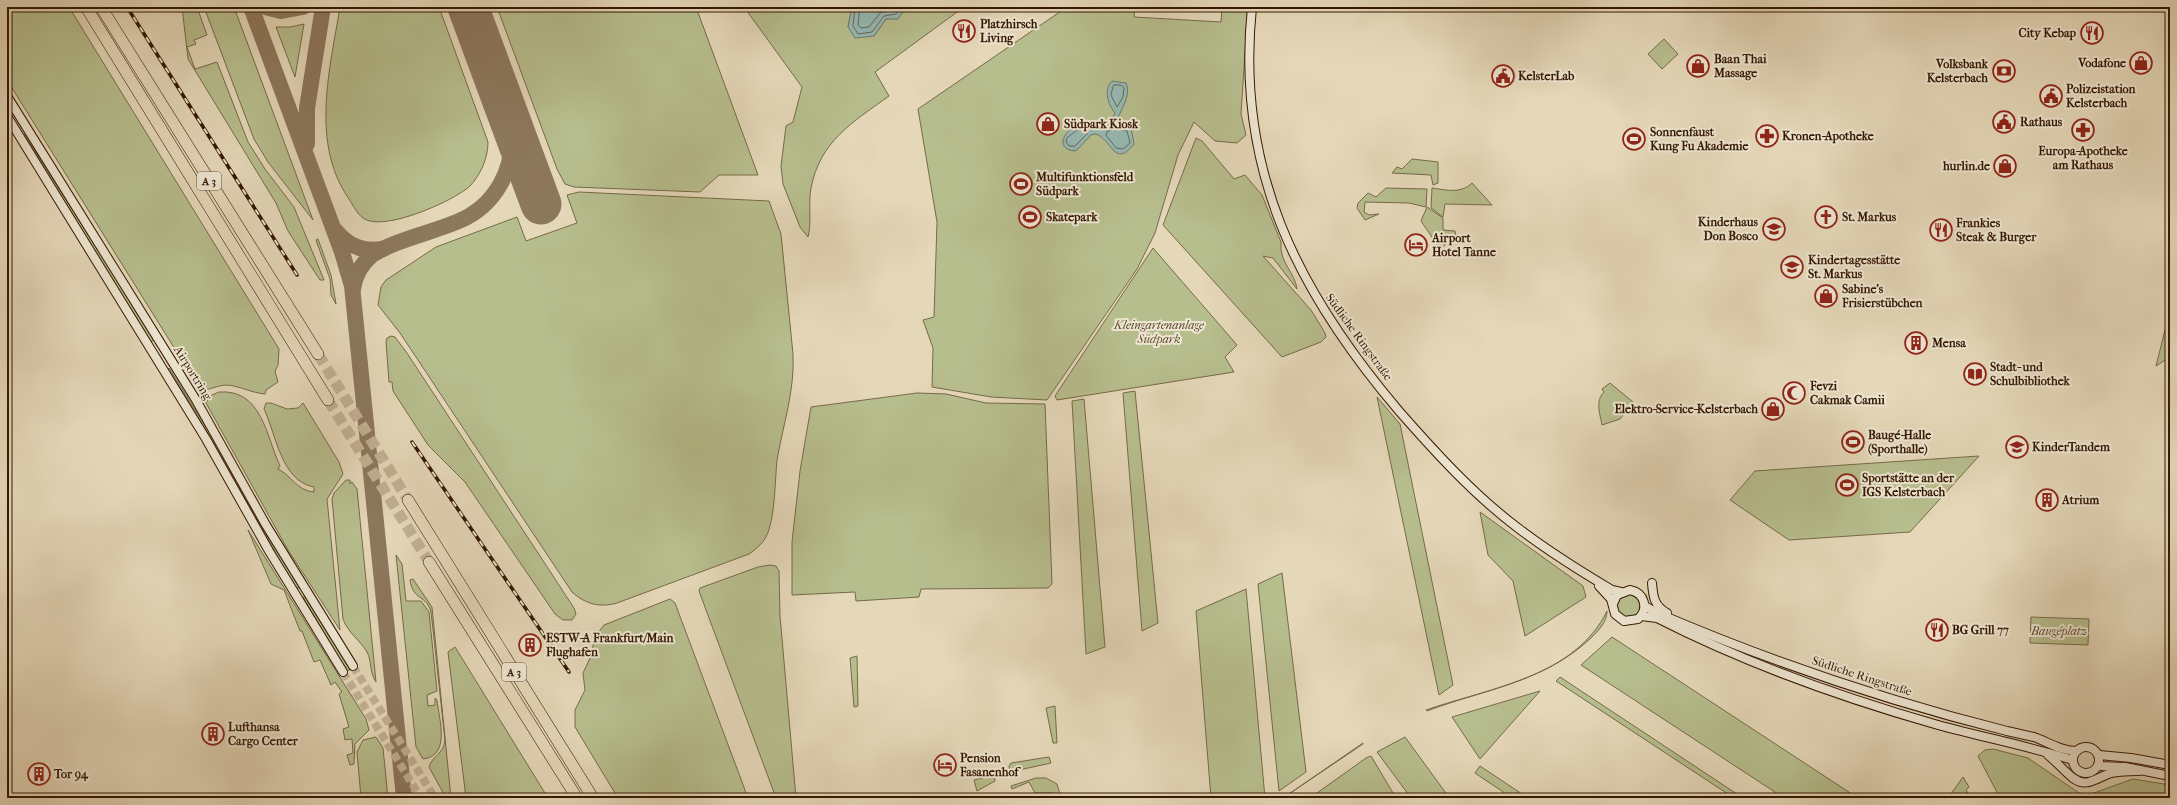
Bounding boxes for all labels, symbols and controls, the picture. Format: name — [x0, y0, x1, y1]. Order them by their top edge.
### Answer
place label: Platzhirsch Living — [980, 17, 1038, 46]
restaurant icon: Platzhirsch Living — [951, 18, 977, 44]
restaurant icon: City Kebap — [2079, 20, 2105, 46]
place label: City Kebap — [2018, 26, 2076, 41]
shop icon: Vodafone — [2128, 50, 2154, 76]
place label: Baan Thai Massage — [1713, 52, 1767, 81]
shop icon: Baan Thai Massage — [1685, 53, 1711, 79]
place label: Vodafone — [2077, 56, 2126, 70]
place label: Volksbank Kelsterbach — [1927, 57, 1989, 85]
bank icon: Volksbank Kelsterbach — [1991, 58, 2017, 84]
public building icon: KelsterLab — [1490, 63, 1516, 89]
place label: KelsterLab — [1518, 69, 1575, 83]
place label: Polizeistation Kelsterbach — [2066, 82, 2137, 110]
public building icon: Polizeistation Kelsterbach — [2038, 83, 2064, 109]
public building icon: Rathaus — [1991, 109, 2017, 135]
shop icon: Südpark Kiosk — [1035, 111, 1061, 137]
place label: Rathaus — [2020, 115, 2063, 129]
place label: Südpark Kiosk — [1064, 117, 1139, 132]
pharmacy icon: Europa-Apotheke am Rathaus — [2070, 117, 2096, 143]
pharmacy icon: Kronen-Apotheke — [1754, 123, 1780, 149]
place label: Sonnenfaust Kung Fu Akademie — [1650, 125, 1748, 154]
sports icon: Sonnenfaust Kung Fu Akademie — [1621, 126, 1647, 152]
place label: Kronen-Apotheke — [1782, 129, 1874, 144]
place label: Europa-Apotheke am Rathaus — [2038, 144, 2128, 172]
shop icon: hurlin.de — [1992, 153, 2018, 179]
place label: hurlin.de — [1942, 159, 1990, 173]
place label: Multifunktionsfeld Südpark — [1035, 170, 1134, 199]
sports icon: Multifunktionsfeld Südpark — [1008, 171, 1034, 197]
road number: A 3 — [197, 172, 221, 190]
sports icon: Skatepark — [1017, 204, 1043, 230]
church icon: St. Markus — [1813, 204, 1839, 230]
place label: Skatepark — [1046, 210, 1098, 225]
place label: St. Markus — [1842, 210, 1897, 224]
place label: Kinderhaus Don Bosco — [1698, 215, 1759, 243]
school or university icon: Kinderhaus Don Bosco — [1761, 216, 1787, 242]
place label: Frankies Steak & Burger — [1955, 216, 2037, 245]
restaurant icon: Frankies Steak & Burger — [1928, 217, 1954, 243]
place label: Airport Hotel Tanne — [1431, 231, 1496, 259]
hotel icon: Airport Hotel Tanne — [1403, 232, 1429, 258]
place label: Kindertagesstätte St. Markus — [1808, 253, 1900, 281]
school or university icon: Kindertagesstätte St. Markus — [1779, 254, 1805, 280]
place label: Sabine's Frisierstübchen — [1841, 282, 1924, 310]
shop icon: Sabine's Frisierstübchen — [1813, 283, 1839, 309]
street label: Südliche Ringstraße — [1323, 291, 1395, 383]
park label: Kleingartenanlage Südpark — [1113, 318, 1205, 346]
building icon: Mensa — [1903, 330, 1929, 356]
place label: Mensa — [1931, 336, 1966, 350]
street label: Airportring — [170, 343, 215, 403]
place label: Stadt- und Schulbibliothek — [1990, 360, 2071, 388]
library icon: Stadt- und Schulbibliothek — [1962, 361, 1988, 387]
place label: Fevzi Cakmak Camii — [1809, 379, 1885, 407]
mosque icon: Fevzi Cakmak Camii — [1781, 380, 1807, 406]
shop icon: Elektro-Service-Kelsterbach — [1760, 396, 1786, 422]
place label: Elektro-Service-Kelsterbach — [1615, 402, 1758, 416]
place label: Baugé-Halle (Sporthalle) — [1868, 428, 1931, 457]
sports icon: Baugé-Halle (Sporthalle) — [1840, 429, 1866, 455]
school or university icon: KinderTandem — [2004, 434, 2030, 460]
place label: KinderTandem — [2032, 440, 2111, 454]
place label: Sportstätte an der IGS Kelsterbach — [1862, 471, 1955, 499]
sports icon: Sportstätte an der IGS Kelsterbach — [1834, 472, 1860, 498]
building icon: Atrium — [2034, 487, 2060, 513]
place label: Atrium — [2061, 493, 2100, 507]
restaurant icon: BG Grill 77 — [1924, 617, 1950, 643]
place label: BG Grill 77 — [1952, 623, 2009, 637]
park label: Baugéplatz — [2030, 624, 2087, 638]
place label: ESTW-A Frankfurt/Main Flughafen — [545, 631, 675, 660]
building icon: ESTW-A Frankfurt/Main Flughafen — [517, 632, 543, 658]
street label: Südliche Ringstraße — [1810, 653, 1914, 699]
road number: A 3 — [502, 663, 526, 681]
place label: Lufthansa Cargo Center — [228, 720, 299, 749]
building icon: Lufthansa Cargo Center — [200, 721, 226, 747]
place label: Pension Fasanenhof — [959, 751, 1021, 779]
hotel icon: Pension Fasanenhof — [932, 752, 958, 778]
building icon: Tor 94 — [26, 761, 52, 787]
place label: Tor 94 — [53, 767, 89, 782]

